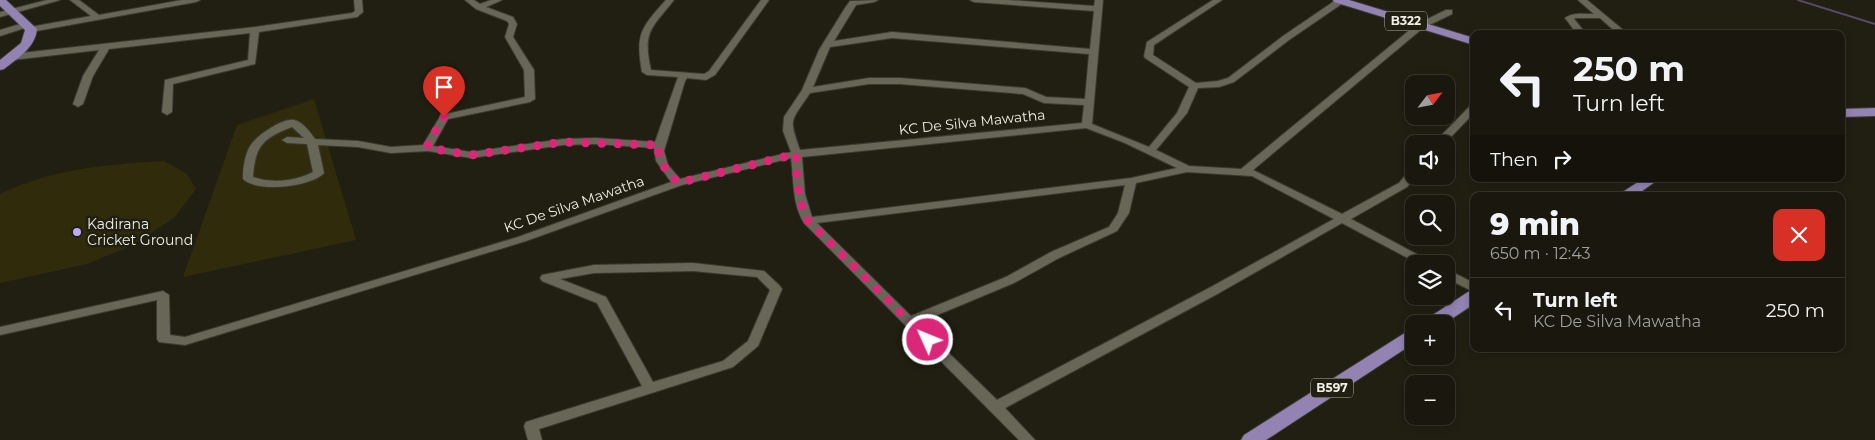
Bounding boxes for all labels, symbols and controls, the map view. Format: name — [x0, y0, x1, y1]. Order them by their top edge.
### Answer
road number: B322 — [1385, 12, 1427, 30]
text: 250 m — [1573, 47, 1685, 90]
icon: left — [1490, 50, 1555, 115]
pin — [423, 66, 465, 117]
icon: arrive — [430, 73, 458, 101]
north arrow — [1405, 75, 1455, 125]
map controls — [1405, 75, 1455, 425]
text: Turn left — [1573, 90, 1665, 117]
street label: KC De Silva Mawatha — [898, 105, 1046, 139]
button: sound — [1405, 135, 1455, 185]
icon: right — [1548, 145, 1576, 173]
text: Then — [1490, 148, 1538, 171]
street label: KC De Silva Mawatha — [501, 172, 647, 236]
button: search — [1405, 195, 1455, 245]
text: 9 min — [1490, 206, 1580, 243]
button: close — [1773, 209, 1825, 261]
place label: Kadirana Cricket Ground — [87, 215, 193, 249]
marker: Kadirana Cricket Ground — [71, 226, 83, 238]
text: 650 m · 12:43 — [1490, 244, 1591, 263]
button: layers — [1405, 255, 1455, 305]
text: Turn left — [1533, 289, 1618, 312]
icon: left — [1490, 296, 1518, 324]
text: 250 m — [1766, 299, 1825, 322]
text: KC De Silva Mawatha — [1533, 312, 1701, 331]
position arrow — [901, 313, 953, 365]
button: + — [1405, 315, 1455, 365]
button: − — [1405, 375, 1455, 425]
road number: B597 — [1311, 378, 1353, 398]

